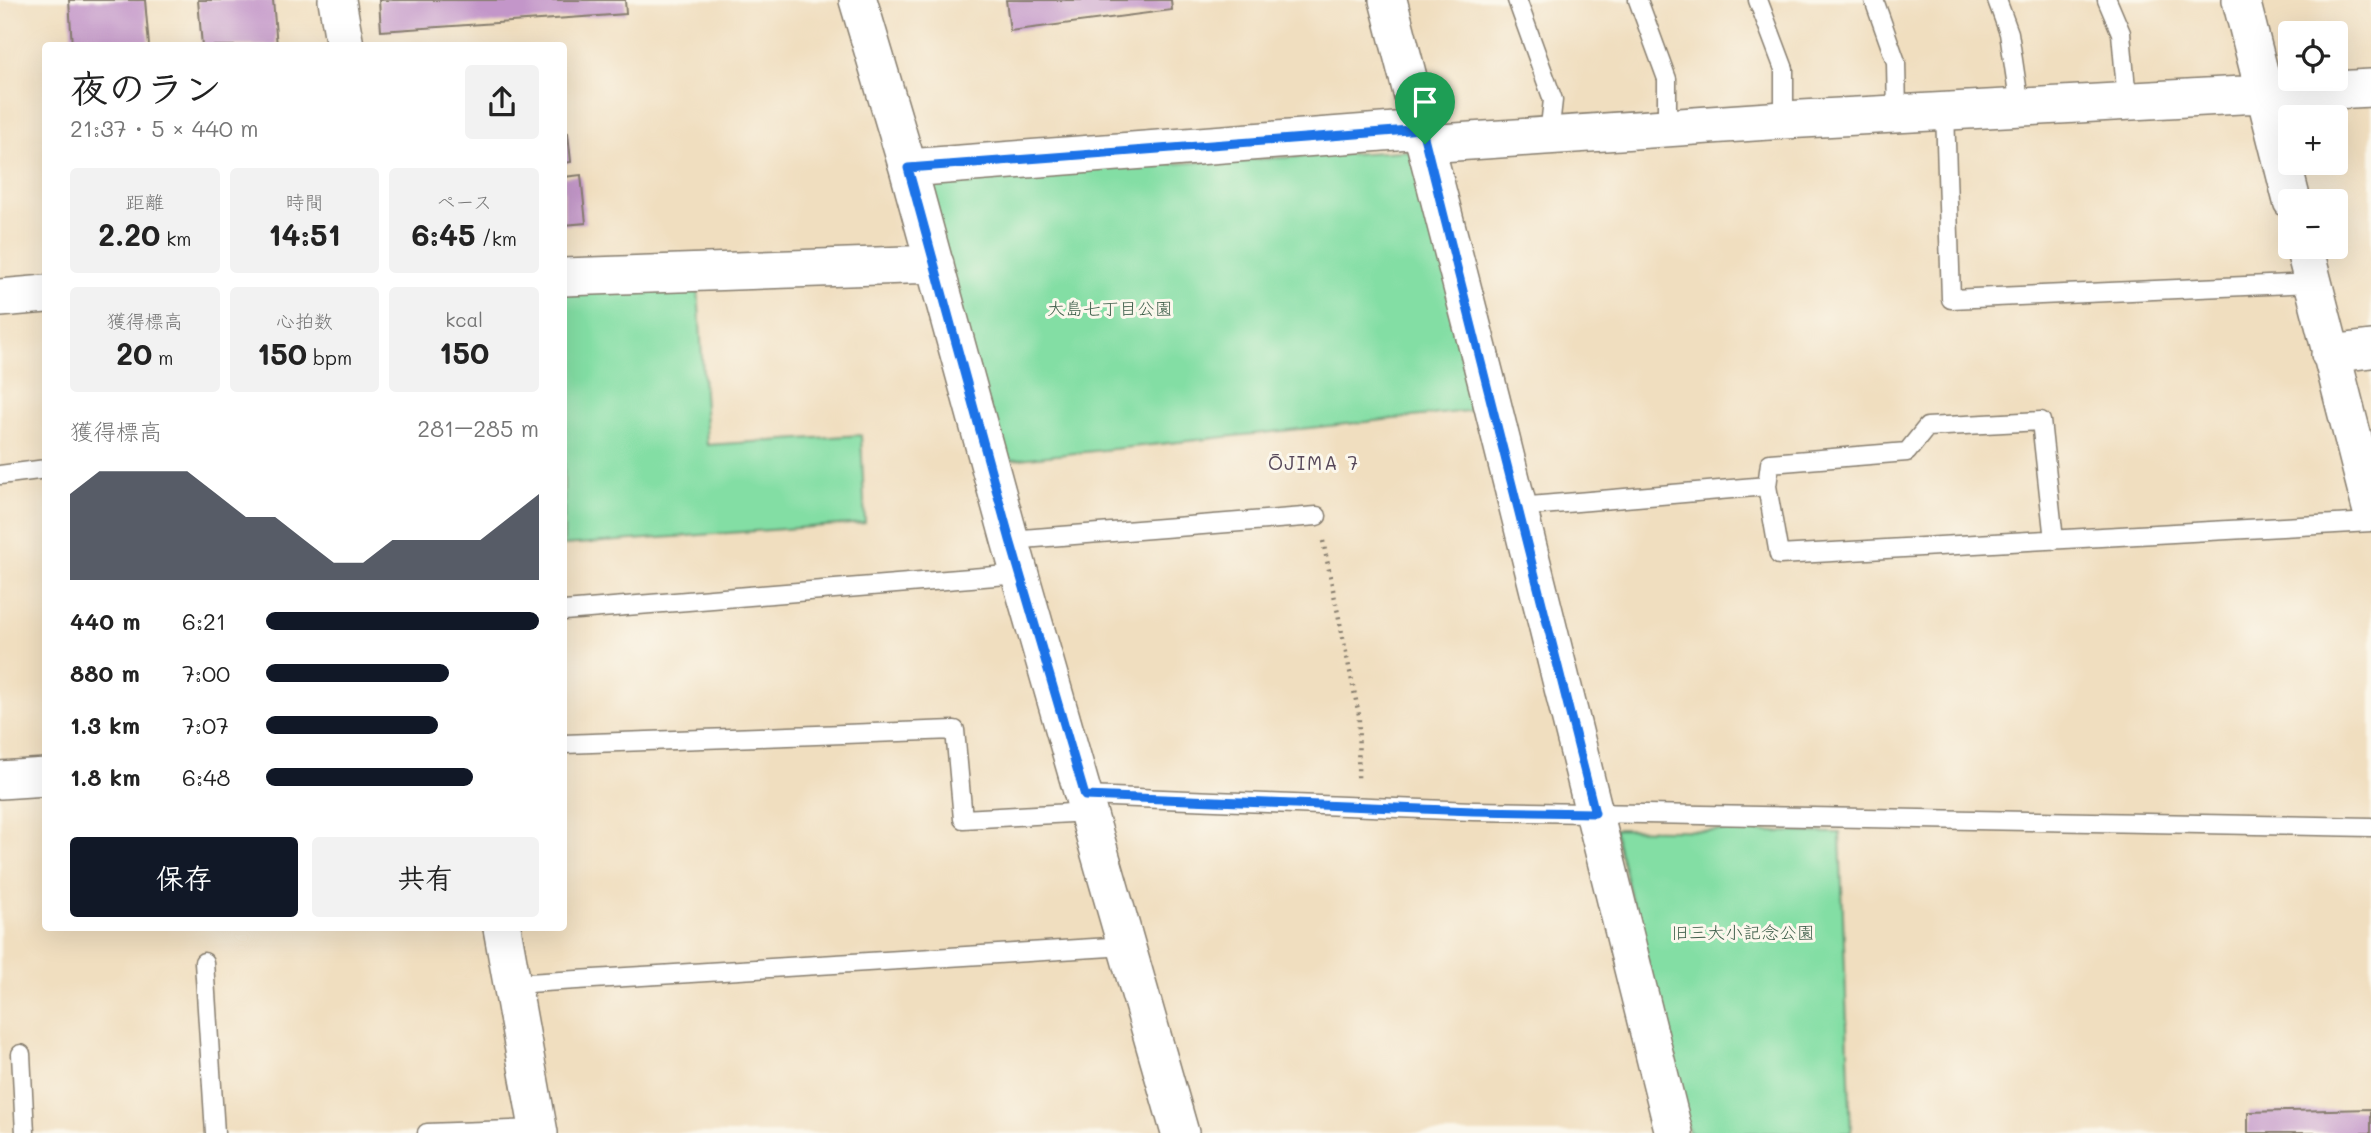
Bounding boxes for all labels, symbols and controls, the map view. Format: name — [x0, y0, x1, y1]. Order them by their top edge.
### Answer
map controls — [2278, 21, 2348, 259]
button: locate — [2278, 21, 2348, 91]
text: 夜のラン — [70, 62, 222, 112]
button: share — [465, 65, 539, 139]
pin — [1395, 72, 1455, 144]
icon: arrive — [1406, 83, 1444, 121]
button: + — [2278, 105, 2348, 175]
text: 21:37 · 5 × 440 m — [70, 113, 259, 143]
text: 距離 — [126, 189, 164, 214]
text: 時間 — [285, 189, 324, 214]
text: ペース — [436, 189, 492, 214]
button: − — [2278, 189, 2348, 259]
text: 2.20 — [98, 214, 160, 254]
text: 14:51 — [268, 214, 341, 254]
text: 6:45 — [411, 214, 476, 254]
text: km — [160, 226, 192, 251]
text: /km — [476, 226, 517, 251]
park label: 大島七丁目公園 — [1047, 296, 1173, 320]
text: kcal — [445, 307, 483, 332]
text: 獲得標高 — [107, 308, 183, 333]
text: 心拍数 — [276, 308, 333, 333]
text: 150 — [439, 332, 489, 372]
text: 20 — [116, 333, 152, 373]
text: 150 — [257, 333, 307, 373]
text: m — [152, 345, 173, 370]
text: bpm — [307, 345, 352, 370]
text: 281–285 m — [417, 413, 539, 443]
text: 獲得標高 — [70, 416, 162, 446]
district label: ŌJIMA 7 — [1268, 450, 1360, 475]
text: 440 m — [70, 606, 141, 636]
text: 6:21 — [182, 606, 226, 636]
text: 880 m — [70, 658, 140, 688]
text: 7:00 — [182, 658, 230, 688]
text: 1.3 km — [70, 710, 140, 740]
text: 7:07 — [182, 710, 229, 740]
text: 1.8 km — [70, 762, 140, 792]
text: 6:48 — [182, 762, 230, 792]
button: 保存 — [70, 837, 298, 917]
button: 共有 — [312, 837, 539, 917]
park label: 旧三大小記念公園 — [1671, 920, 1815, 944]

